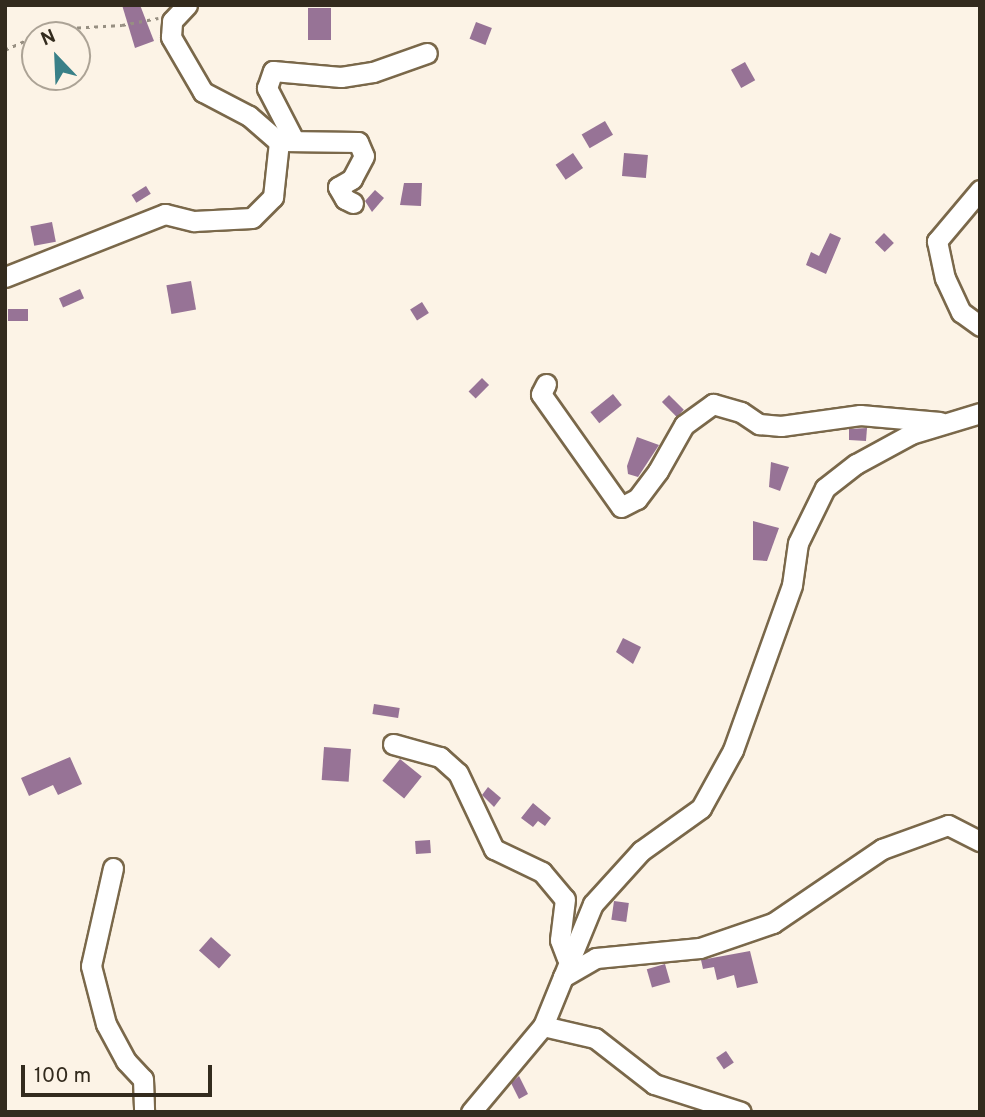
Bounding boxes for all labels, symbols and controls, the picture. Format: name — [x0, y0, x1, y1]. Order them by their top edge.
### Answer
north arrow — [21, 21, 91, 91]
text: N — [38, 25, 60, 52]
scale bar — [24, 1050, 215, 1094]
text: 100 m — [34, 1063, 91, 1090]

